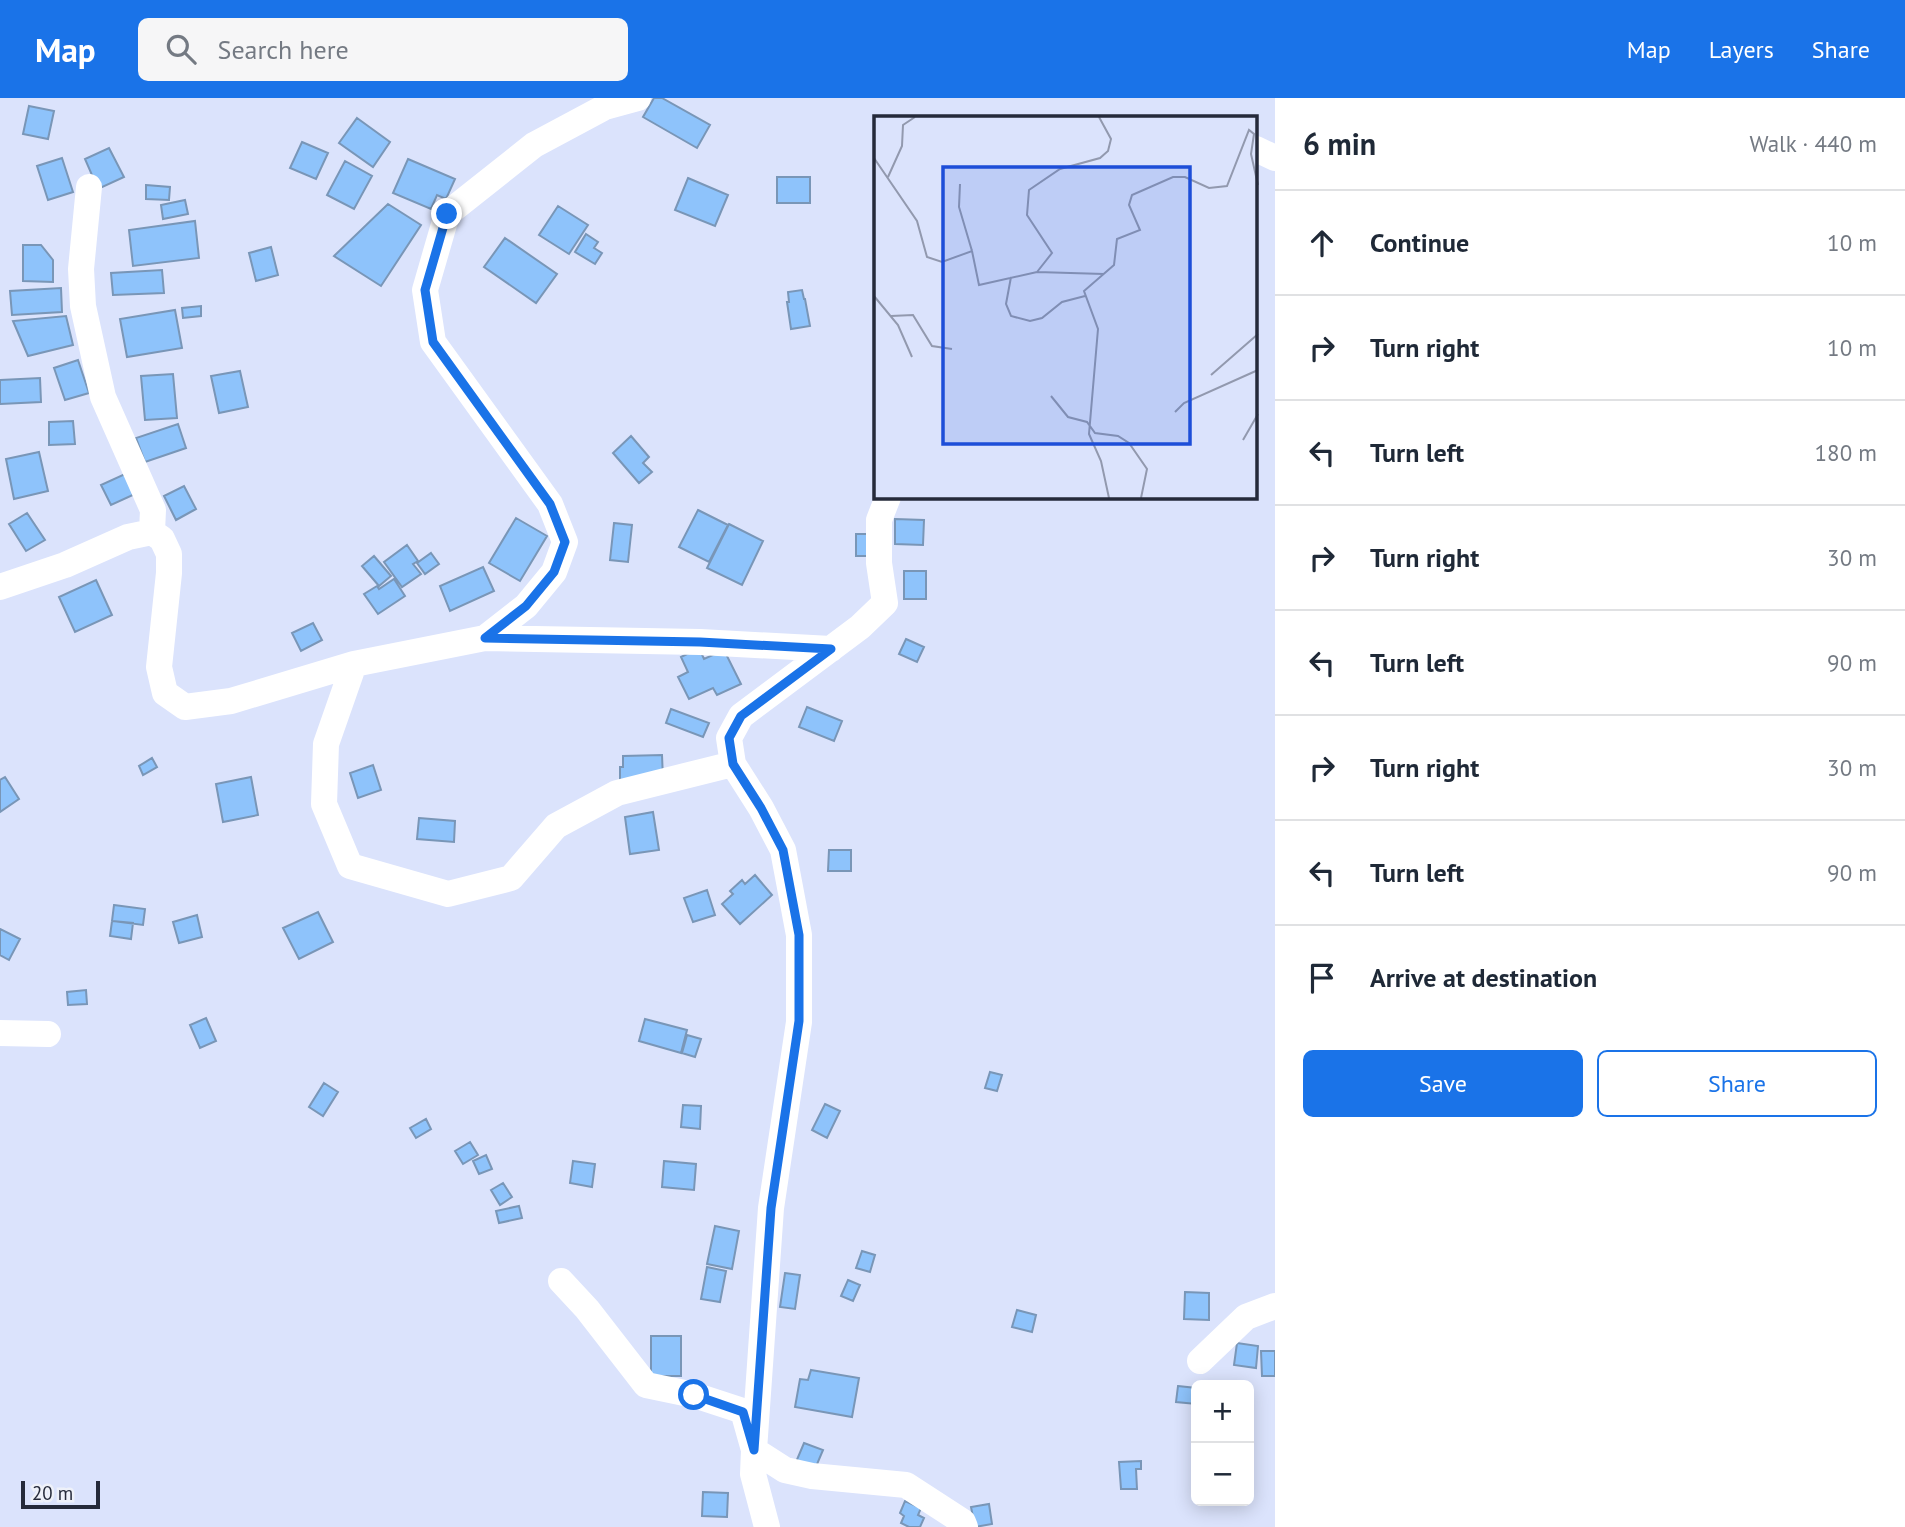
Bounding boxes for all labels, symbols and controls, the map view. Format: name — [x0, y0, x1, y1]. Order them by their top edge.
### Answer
search box — [138, 18, 628, 81]
text: Map — [35, 28, 96, 71]
icon: search — [162, 30, 200, 68]
text: Search here — [218, 33, 349, 66]
text: Map — [1627, 34, 1671, 65]
text: Layers — [1709, 34, 1774, 65]
text: Share — [1812, 34, 1870, 65]
inset map — [874, 116, 1258, 499]
text: 6 min — [1303, 124, 1376, 163]
text: Walk · 440 m — [1750, 129, 1877, 158]
route end — [431, 198, 462, 229]
icon: ahead — [1303, 224, 1341, 262]
text: Continue — [1370, 226, 1469, 259]
text: 10 m — [1827, 228, 1877, 257]
icon: right — [1303, 329, 1341, 367]
text: Turn right — [1370, 331, 1479, 364]
text: 10 m — [1827, 333, 1877, 362]
icon: left — [1303, 434, 1341, 472]
text: Turn left — [1370, 436, 1464, 469]
text: 180 m — [1815, 438, 1877, 467]
icon: right — [1303, 539, 1341, 577]
text: Turn right — [1370, 541, 1479, 574]
text: 30 m — [1827, 543, 1877, 572]
icon: left — [1303, 644, 1341, 682]
text: Turn left — [1370, 646, 1464, 679]
text: 90 m — [1827, 648, 1877, 677]
icon: right — [1303, 749, 1341, 787]
text: Turn right — [1370, 751, 1479, 784]
text: 30 m — [1827, 753, 1877, 782]
icon: left — [1303, 854, 1341, 892]
text: Turn left — [1370, 856, 1464, 889]
text: 90 m — [1827, 858, 1877, 887]
icon: arrive — [1303, 959, 1341, 997]
text: Arrive at destination — [1370, 961, 1597, 994]
button: Save — [1303, 1050, 1583, 1117]
button: Share — [1597, 1050, 1877, 1117]
route start — [678, 1379, 709, 1410]
map controls — [1191, 1380, 1254, 1506]
button: + — [1191, 1380, 1254, 1443]
button: − — [1191, 1443, 1254, 1506]
scale bar — [21, 1478, 100, 1510]
text: 20 m — [32, 1481, 73, 1505]

